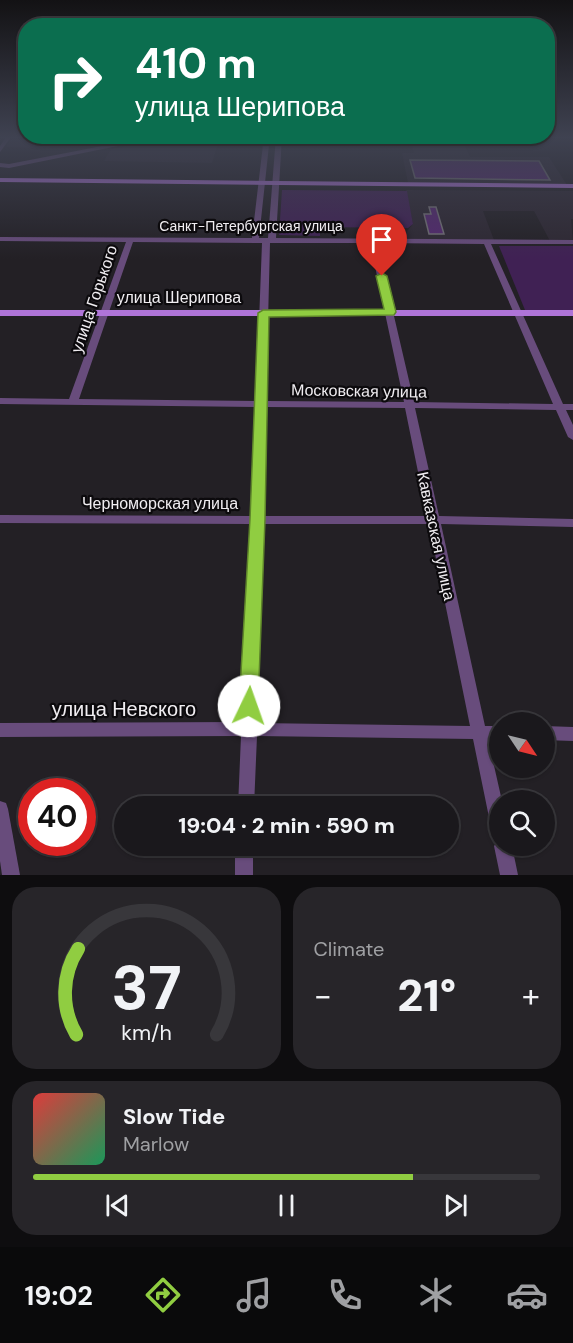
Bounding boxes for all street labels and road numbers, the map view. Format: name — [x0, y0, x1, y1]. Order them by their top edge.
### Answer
street label: Санкт-Петербургская улица — [159, 217, 343, 235]
street label: улица Горького — [66, 242, 122, 356]
street label: улица Шерипова — [117, 287, 241, 308]
street label: Московская улица — [291, 379, 427, 403]
street label: Кавказская улица — [412, 470, 460, 602]
street label: Черноморская улица — [82, 493, 238, 514]
street label: улица Невского — [52, 696, 196, 722]

